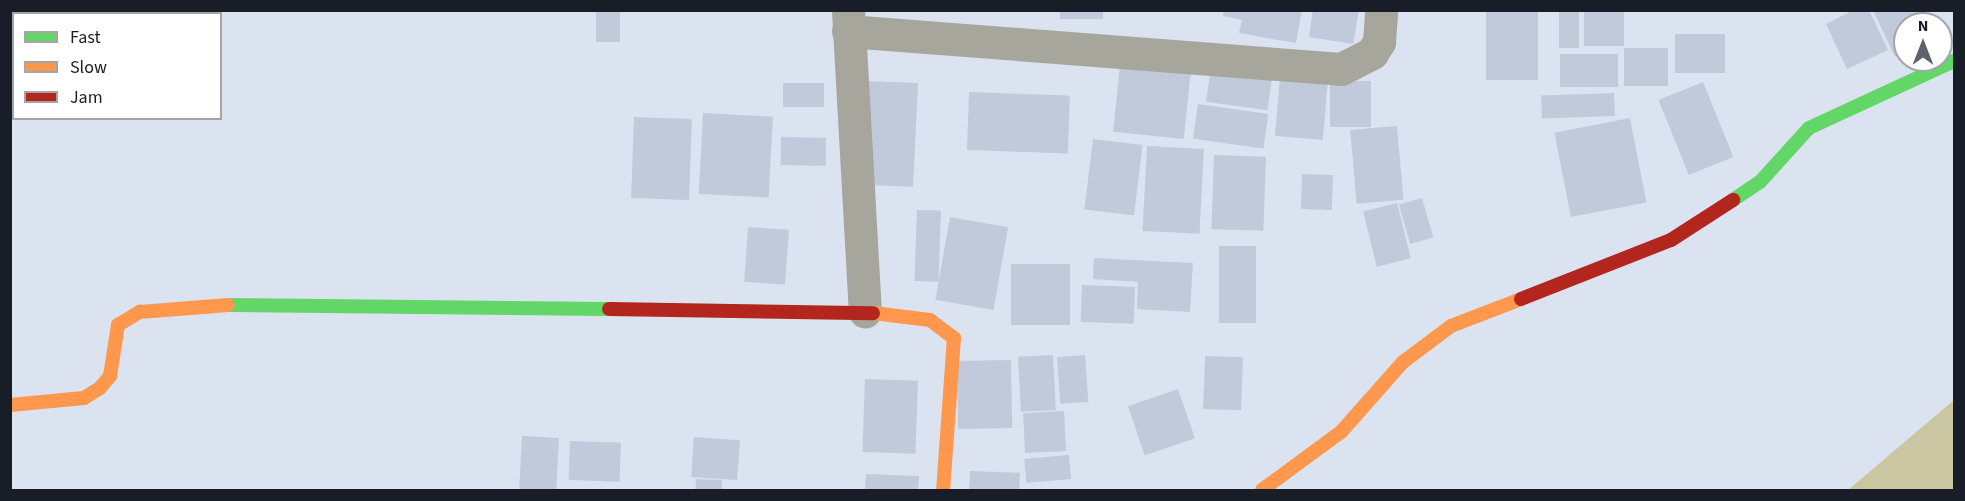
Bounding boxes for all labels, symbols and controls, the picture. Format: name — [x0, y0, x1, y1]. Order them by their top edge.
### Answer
legend — [12, 12, 222, 120]
north arrow — [1893, 12, 1953, 72]
text: N — [1918, 15, 1928, 37]
text: Fast — [70, 25, 101, 50]
text: Slow — [70, 55, 107, 80]
text: Jam — [70, 85, 103, 110]

